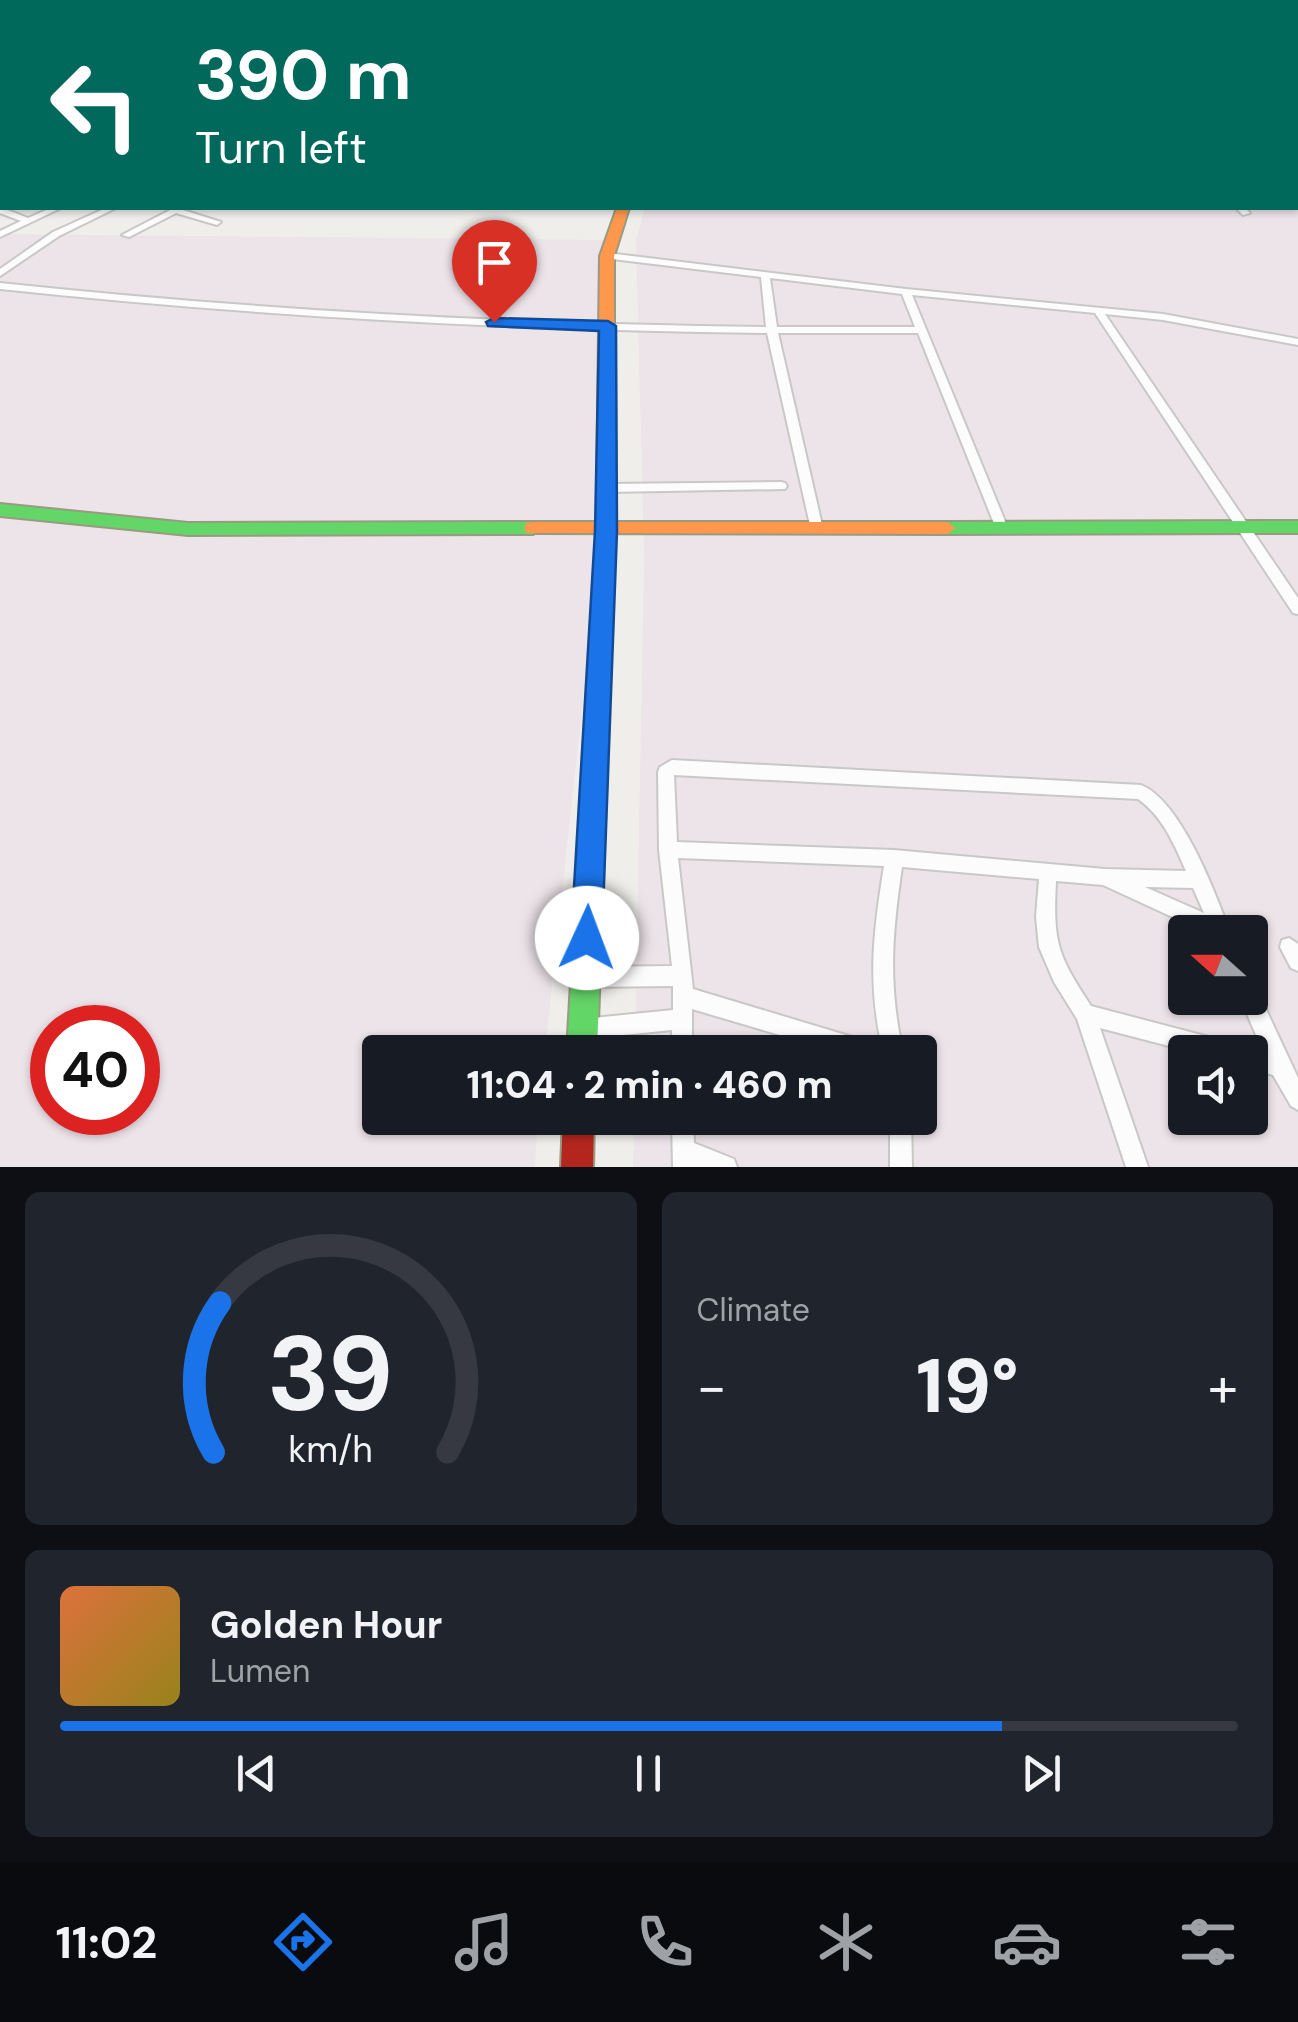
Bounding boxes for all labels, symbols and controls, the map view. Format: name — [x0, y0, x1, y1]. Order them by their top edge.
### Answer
text: 390 m — [195, 30, 412, 121]
icon: left — [30, 40, 160, 170]
text: Turn left — [195, 118, 367, 177]
pin — [452, 220, 537, 323]
icon: arrive — [467, 235, 522, 290]
position arrow — [535, 886, 639, 990]
north arrow — [1168, 915, 1268, 1015]
map controls — [1168, 915, 1268, 1135]
speed limit sign: 40 — [30, 1005, 160, 1135]
button: sound — [1168, 1035, 1268, 1135]
text: 11:04 · 2 min · 460 m — [467, 1060, 832, 1110]
text: Climate — [697, 1289, 810, 1331]
text: 39 — [268, 1307, 394, 1442]
text: 19° — [916, 1338, 1019, 1435]
text: − — [697, 1351, 727, 1423]
text: + — [1208, 1351, 1238, 1423]
text: km/h — [289, 1427, 373, 1473]
text: Golden Hour — [210, 1600, 442, 1650]
text: Lumen — [210, 1650, 310, 1692]
icon: previous — [229, 1746, 284, 1801]
icon: pause — [621, 1746, 676, 1801]
icon: next — [1014, 1746, 1069, 1801]
icon: directions — [268, 1907, 338, 1977]
icon: music — [449, 1907, 519, 1977]
icon: phone — [630, 1907, 700, 1977]
icon: climate — [811, 1907, 881, 1977]
icon: car — [992, 1907, 1062, 1977]
icon: filters — [1173, 1907, 1243, 1977]
text: 11:02 — [55, 1913, 157, 1972]

